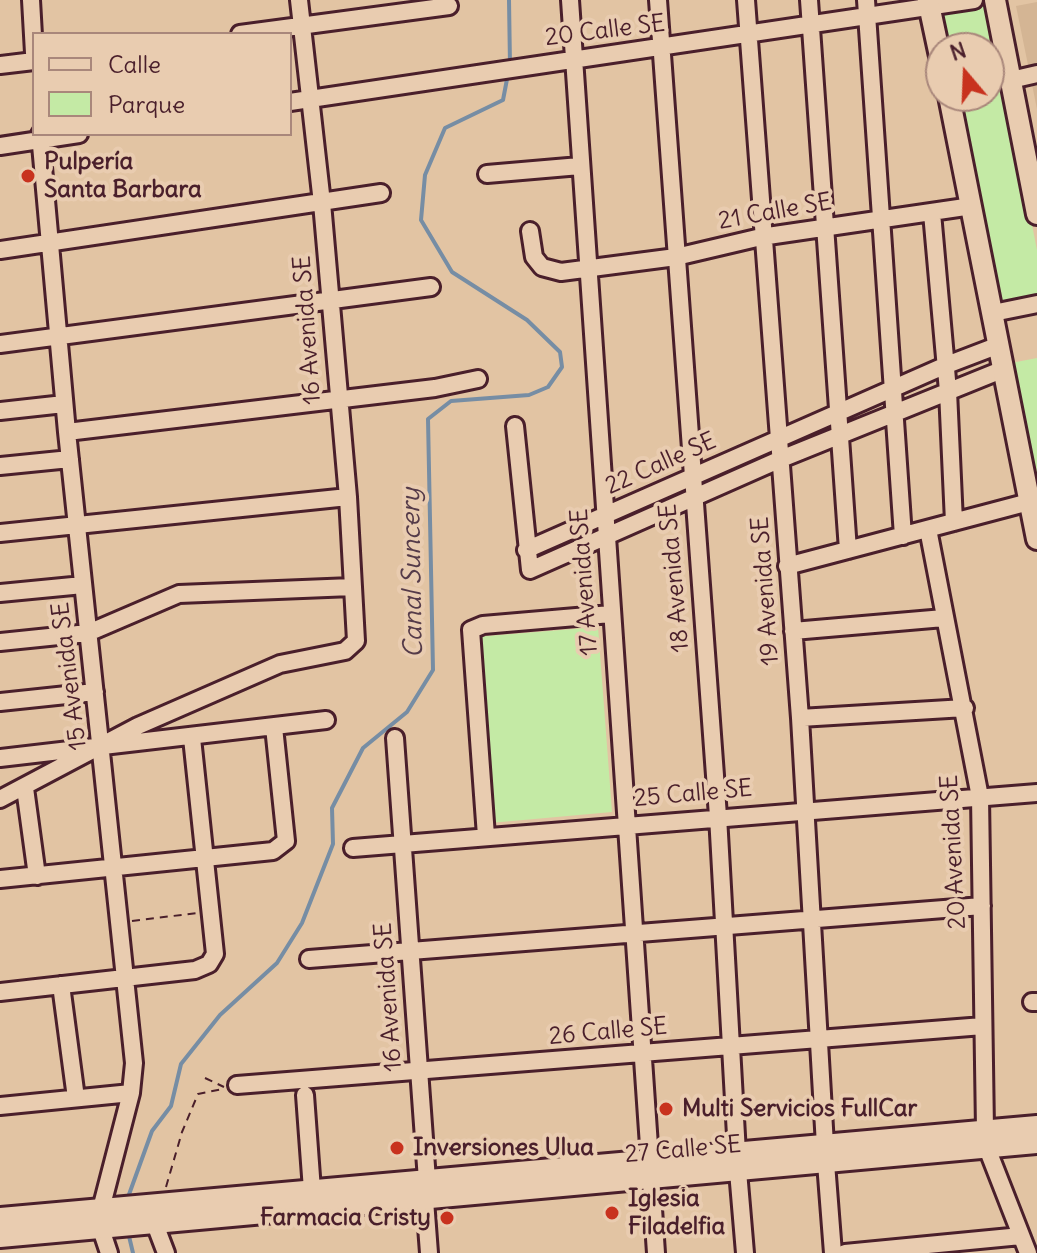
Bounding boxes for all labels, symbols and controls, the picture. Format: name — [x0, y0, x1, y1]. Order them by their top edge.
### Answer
street label: 20 Calle SE — [543, 9, 667, 53]
legend — [32, 32, 292, 136]
north arrow — [925, 32, 1005, 112]
text: N — [946, 35, 970, 67]
text: Calle — [108, 49, 161, 79]
text: Parque — [108, 89, 185, 119]
place label: Pulpería Santa Barbara — [44, 148, 202, 204]
marker: Pulpería Santa Barbara — [19, 167, 37, 185]
street label: 21 Calle SE — [716, 188, 834, 236]
street label: 16 Avenida SE — [288, 255, 328, 405]
street label: 22 Calle SE — [601, 427, 721, 501]
water label: Canal Suncery — [396, 487, 430, 659]
street label: 18 Avenida SE — [654, 502, 696, 654]
street label: 17 Avenida SE — [566, 508, 604, 656]
street label: 19 Avenida SE — [746, 516, 786, 666]
street label: 15 Avenida SE — [47, 600, 93, 752]
street label: 25 Calle SE — [633, 774, 753, 814]
street label: 20 Avenida SE — [936, 774, 972, 930]
street label: 16 Avenida SE — [369, 922, 409, 1072]
street label: 26 Calle SE — [548, 1012, 668, 1052]
place label: Multi Servicios FullCar — [682, 1095, 917, 1123]
marker: Multi Servicios FullCar — [657, 1100, 675, 1118]
street label: 27 Calle SE — [624, 1131, 742, 1169]
place label: Inversiones Ulua — [413, 1134, 594, 1162]
marker: Inversiones Ulua — [388, 1139, 406, 1157]
place label: Iglesia Filadelfia — [628, 1185, 725, 1241]
place label: Farmacia Cristy — [260, 1204, 431, 1232]
marker: Iglesia Filadelfia — [603, 1204, 621, 1222]
marker: Farmacia Cristy — [438, 1209, 456, 1227]

